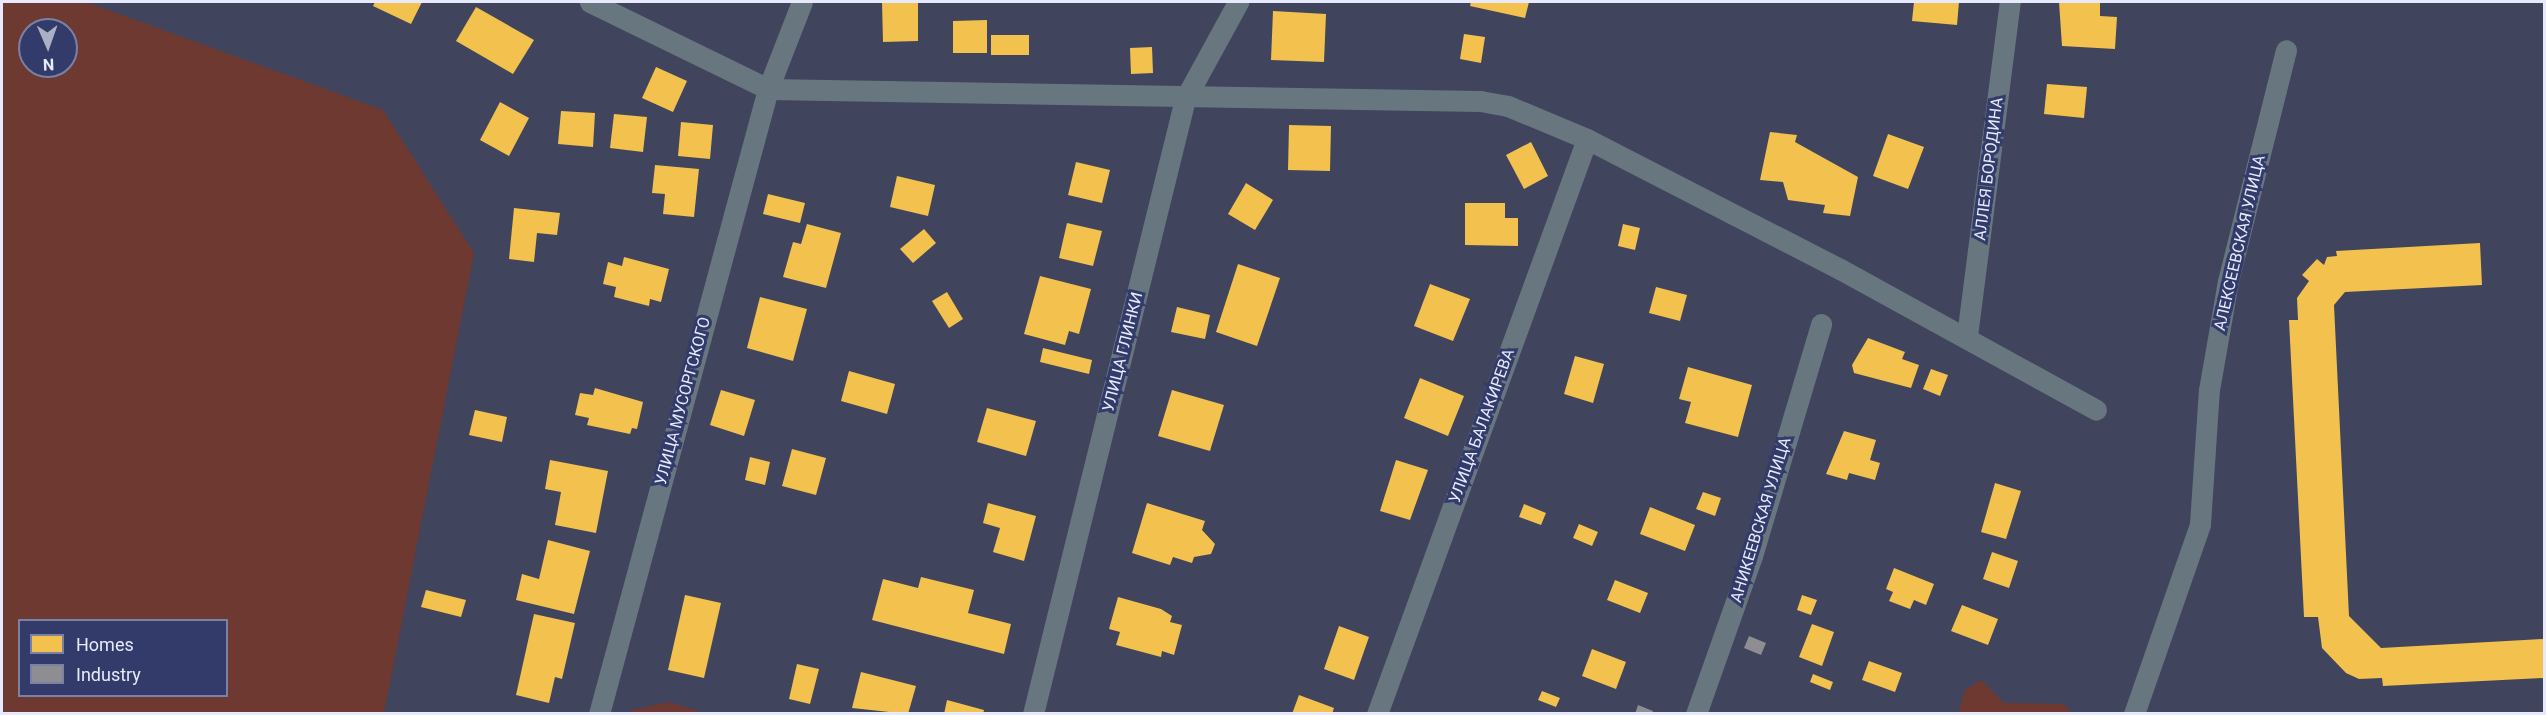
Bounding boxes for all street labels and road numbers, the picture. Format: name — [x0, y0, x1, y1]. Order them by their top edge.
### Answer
street label: АЛЛЕЯ БОРОДИНА — [1971, 96, 2007, 242]
street label: АЛЕКСЕЕВСКАЯ УЛИЦА — [2210, 153, 2270, 333]
street label: УЛИЦА ГЛИНКИ — [1099, 290, 1147, 414]
street label: УЛИЦА МУСОРГСКОГО — [651, 315, 715, 487]
street label: УЛИЦА БАЛАКИРЕВА — [1445, 346, 1519, 506]
street label: АНИКЕЕВСКАЯ УЛИЦА — [1727, 435, 1795, 605]

